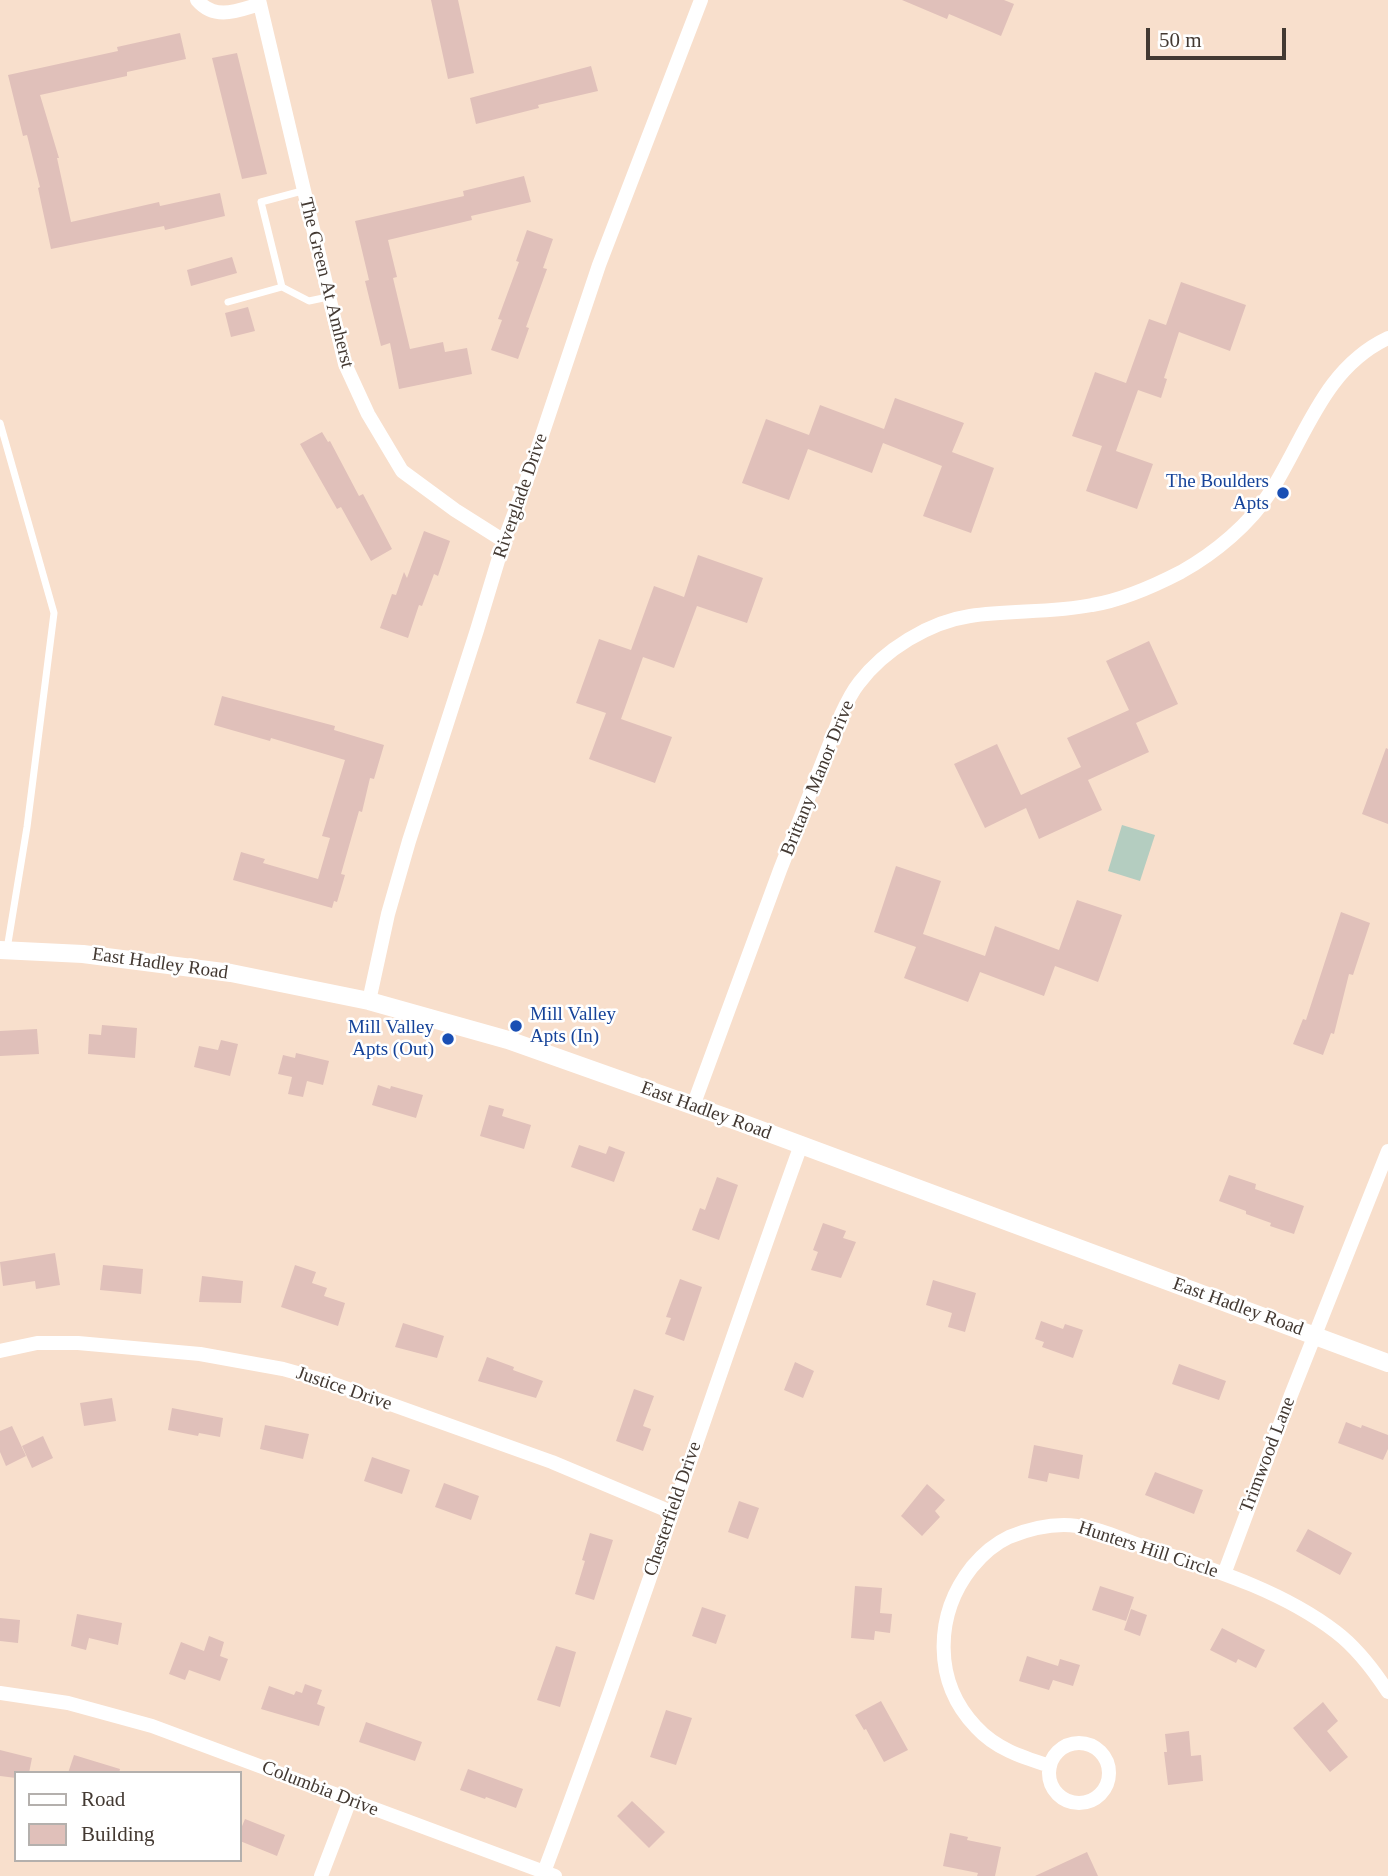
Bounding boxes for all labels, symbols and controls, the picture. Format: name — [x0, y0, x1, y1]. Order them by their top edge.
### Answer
scale bar — [1150, 14, 1290, 58]
text: 50 m — [1159, 28, 1202, 52]
street label: The Green At Amherst — [294, 196, 358, 370]
street label: Riverglade Drive — [489, 430, 553, 562]
place label: The Boulders Apts — [1166, 471, 1269, 515]
marker: The Boulders Apts — [1275, 485, 1291, 501]
street label: Brittany Manor Drive — [776, 697, 860, 859]
street label: East Hadley Road — [90, 943, 230, 985]
place label: Mill Valley Apts (In) — [530, 1004, 616, 1048]
place label: Mill Valley Apts (Out) — [348, 1017, 434, 1061]
marker: Mill Valley Apts (In) — [508, 1018, 524, 1034]
marker: Mill Valley Apts (Out) — [440, 1031, 456, 1047]
street label: East Hadley Road — [638, 1077, 774, 1145]
street label: East Hadley Road — [1170, 1273, 1306, 1341]
street label: Justice Drive — [293, 1362, 395, 1416]
street label: Trimwood Lane — [1235, 1394, 1301, 1516]
street label: Chesterfield Drive — [639, 1439, 707, 1579]
street label: Hunters Hill Circle — [1075, 1517, 1221, 1583]
street label: Columbia Drive — [259, 1756, 381, 1822]
legend — [14, 1771, 242, 1862]
text: Road — [81, 1787, 125, 1811]
text: Building — [81, 1822, 155, 1846]

